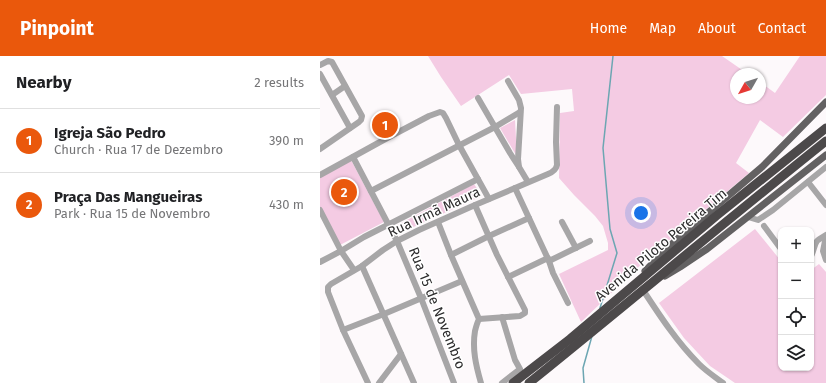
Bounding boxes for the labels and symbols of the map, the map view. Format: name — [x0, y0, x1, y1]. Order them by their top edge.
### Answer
north arrow — [730, 68, 766, 104]
pin: 1 — [372, 110, 398, 140]
pin: 2 — [331, 177, 357, 207]
street label: Rua Irmã Maura — [385, 183, 483, 241]
street label: Avenida Piloto Pereira Tim — [592, 185, 730, 305]
your location — [631, 203, 651, 223]
street label: Rua 15 de Novembro — [405, 245, 469, 371]

